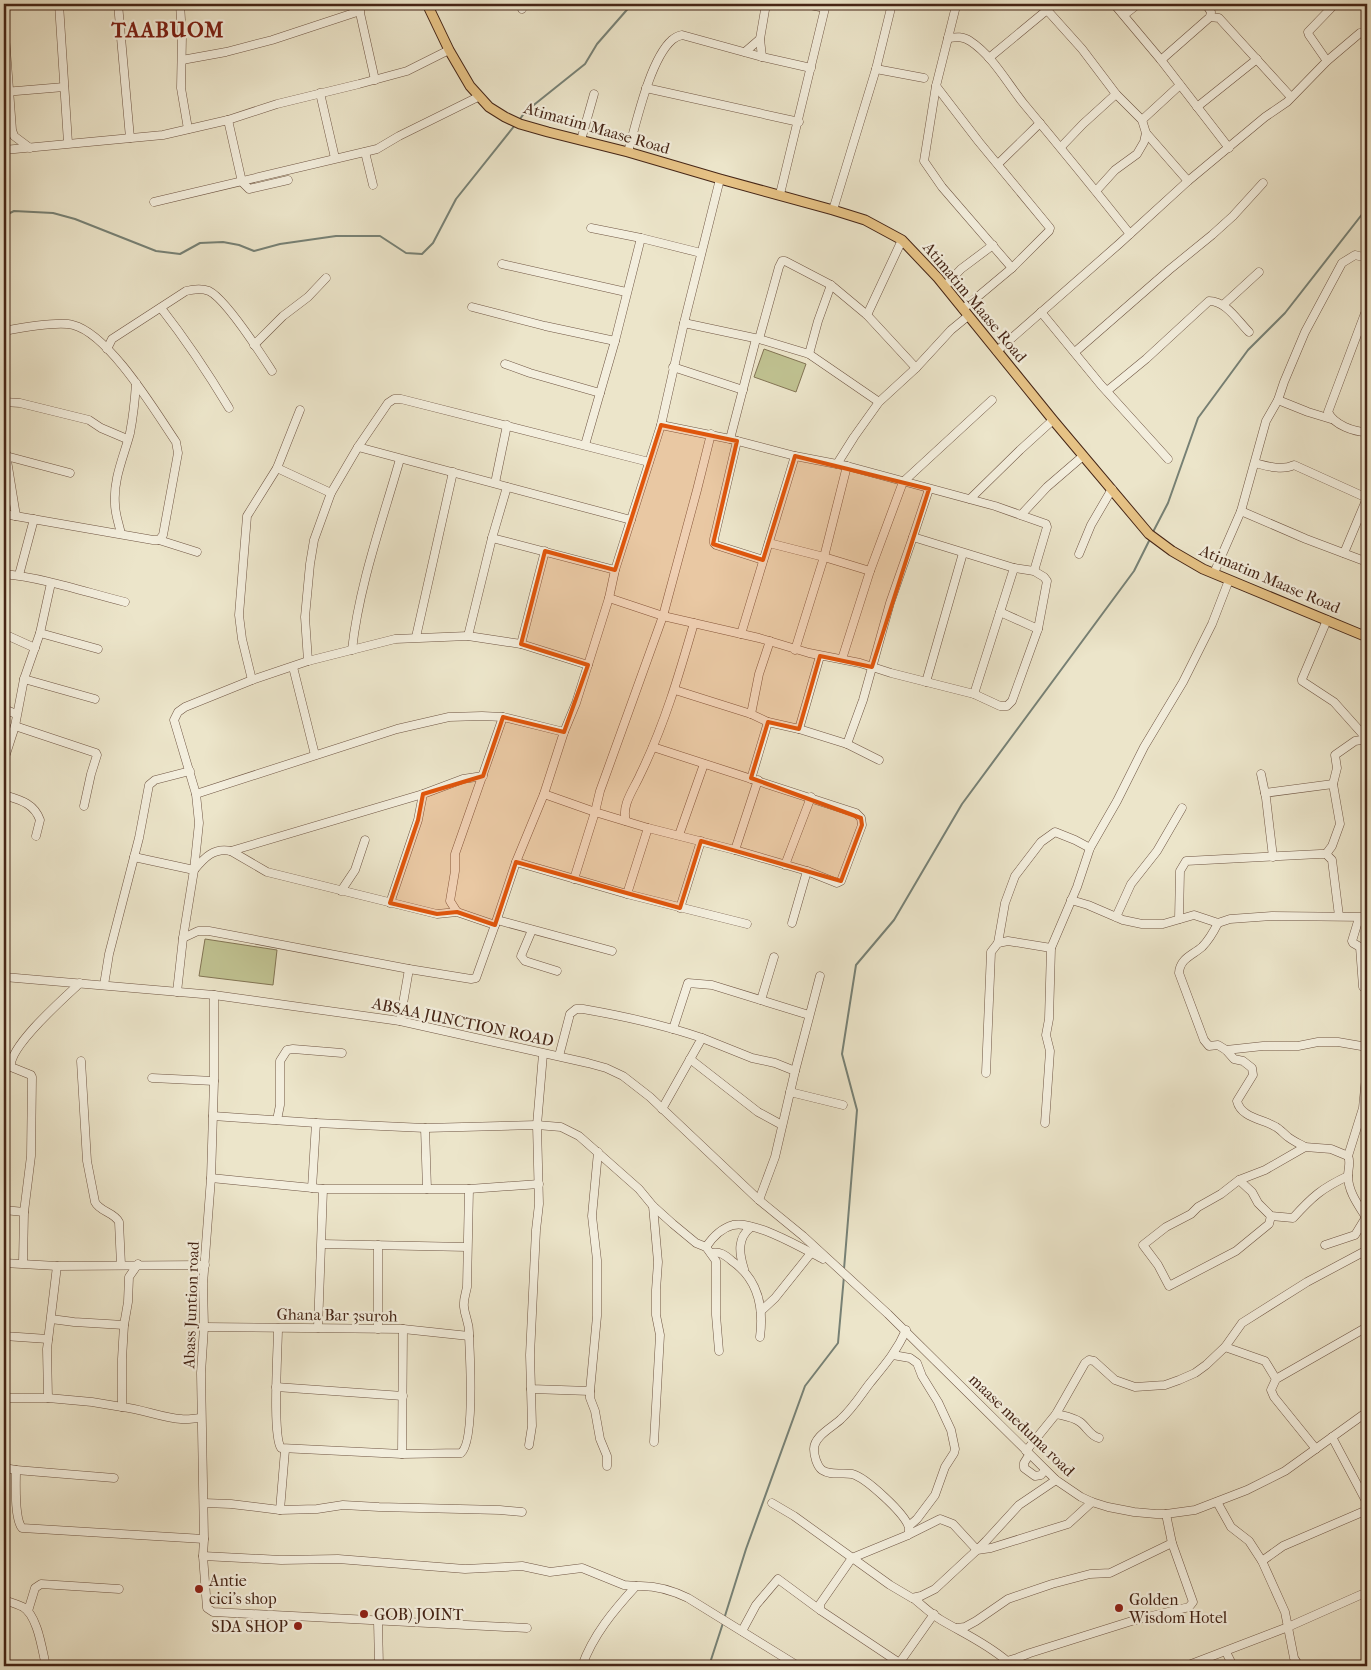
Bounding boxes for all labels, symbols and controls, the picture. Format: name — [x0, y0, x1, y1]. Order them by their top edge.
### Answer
district label: TAABUOM — [110, 18, 225, 42]
street label: Atimatim Maase Road — [521, 98, 672, 158]
street label: Atimatim Maase Road — [919, 237, 1031, 366]
street label: Atimatim Maase Road — [1196, 540, 1343, 617]
street label: ABSAA JUNCTION ROAD — [369, 993, 556, 1051]
street label: Abass Juntion road — [179, 1241, 203, 1370]
street label: Ghana Bar 3suroh — [276, 1304, 398, 1326]
street label: maase meduma road — [965, 1370, 1079, 1480]
place label: Antie cici's shop — [208, 1571, 277, 1608]
marker: Antie cici's shop — [193, 1583, 205, 1595]
place label: Golden Wisdom Hotel — [1128, 1590, 1228, 1627]
marker: Golden Wisdom Hotel — [1113, 1602, 1125, 1614]
place label: GOB) JOINT — [374, 1605, 464, 1624]
marker: GOB) JOINT — [358, 1608, 370, 1620]
place label: SDA SHOP — [211, 1617, 288, 1636]
marker: SDA SHOP — [292, 1620, 304, 1632]

